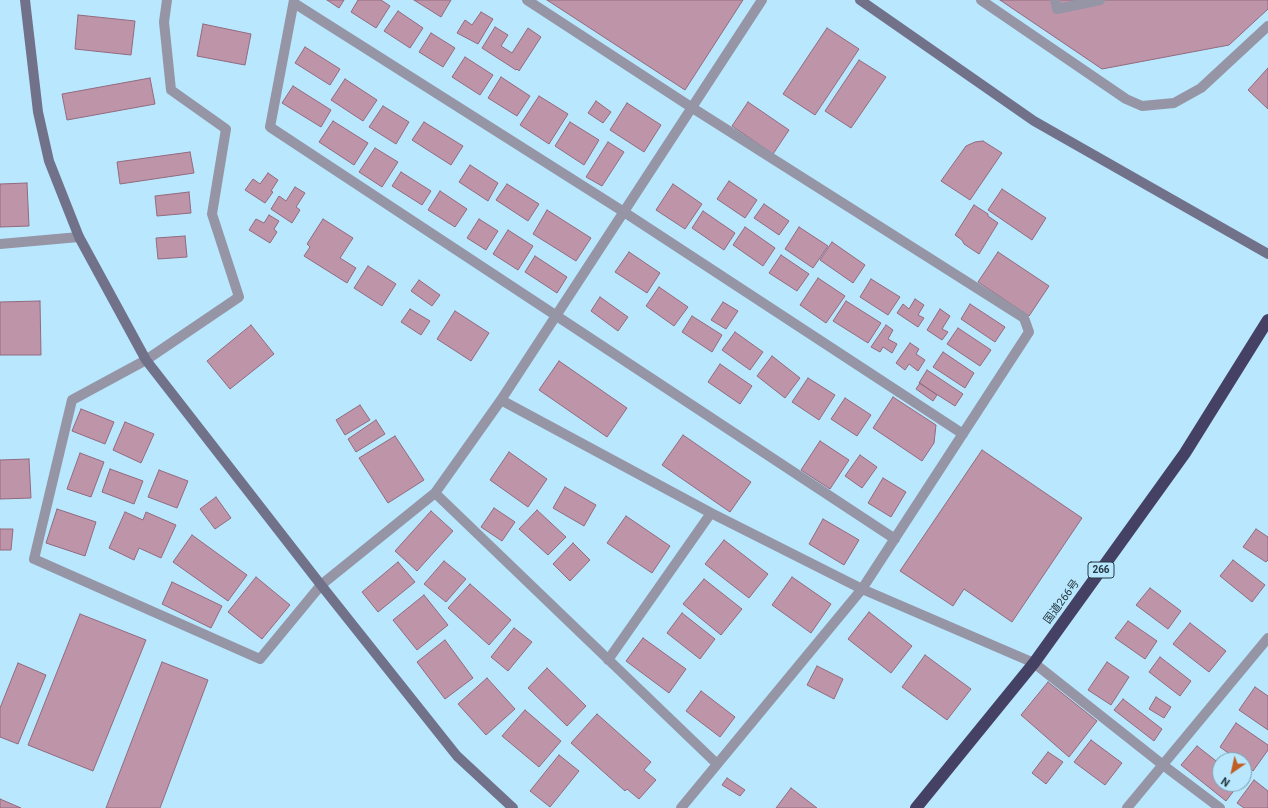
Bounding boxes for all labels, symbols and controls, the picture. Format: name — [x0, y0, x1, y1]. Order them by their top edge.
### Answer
road number: 266 — [1088, 562, 1114, 578]
street label: 国道266号 — [1042, 577, 1082, 627]
north arrow — [1212, 752, 1252, 792]
text: N — [1219, 774, 1232, 789]

